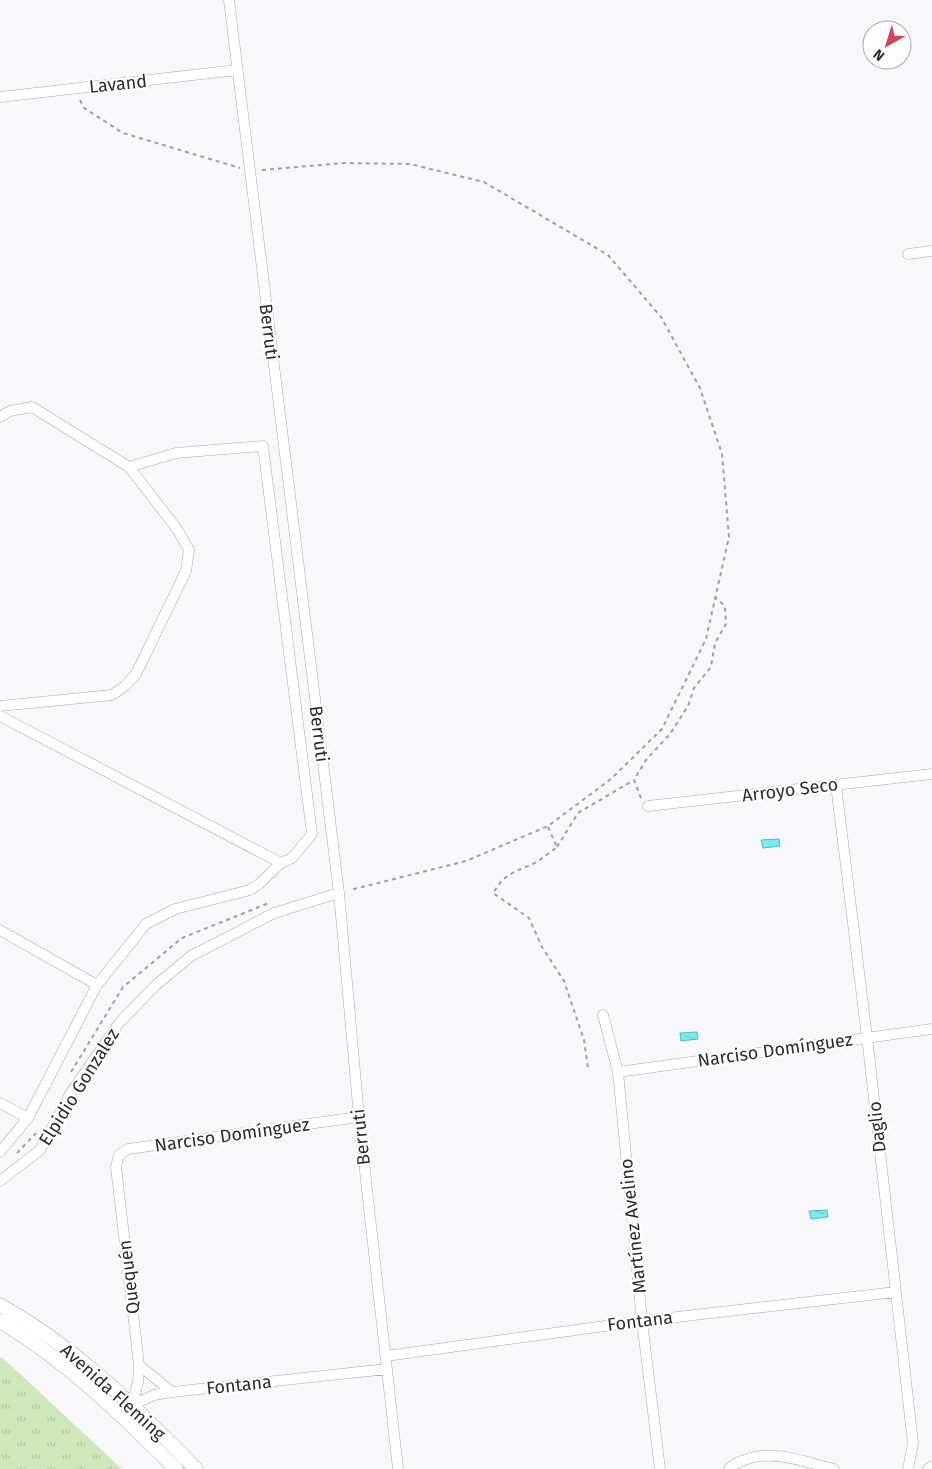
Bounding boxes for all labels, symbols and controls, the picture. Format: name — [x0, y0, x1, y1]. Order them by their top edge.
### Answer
north arrow — [862, 20, 912, 70]
text: N — [870, 45, 888, 64]
street label: Lavand — [88, 70, 148, 98]
street label: Berruti — [255, 303, 283, 361]
street label: Berruti — [305, 705, 333, 763]
street label: Arroyo Seco — [741, 773, 839, 807]
street label: Elpidio Gonzalez — [34, 1024, 124, 1150]
street label: Narciso Domínguez — [696, 1028, 854, 1072]
street label: Daglio — [863, 1100, 891, 1154]
street label: Berruti — [347, 1108, 375, 1166]
street label: Narciso Domínguez — [153, 1113, 311, 1157]
street label: Martínez Avelino — [615, 1157, 651, 1295]
street label: Quequén — [114, 1239, 144, 1315]
street label: Fontana — [606, 1306, 674, 1336]
street label: Avenida Fleming — [56, 1339, 171, 1445]
street label: Fontana — [205, 1371, 273, 1399]

